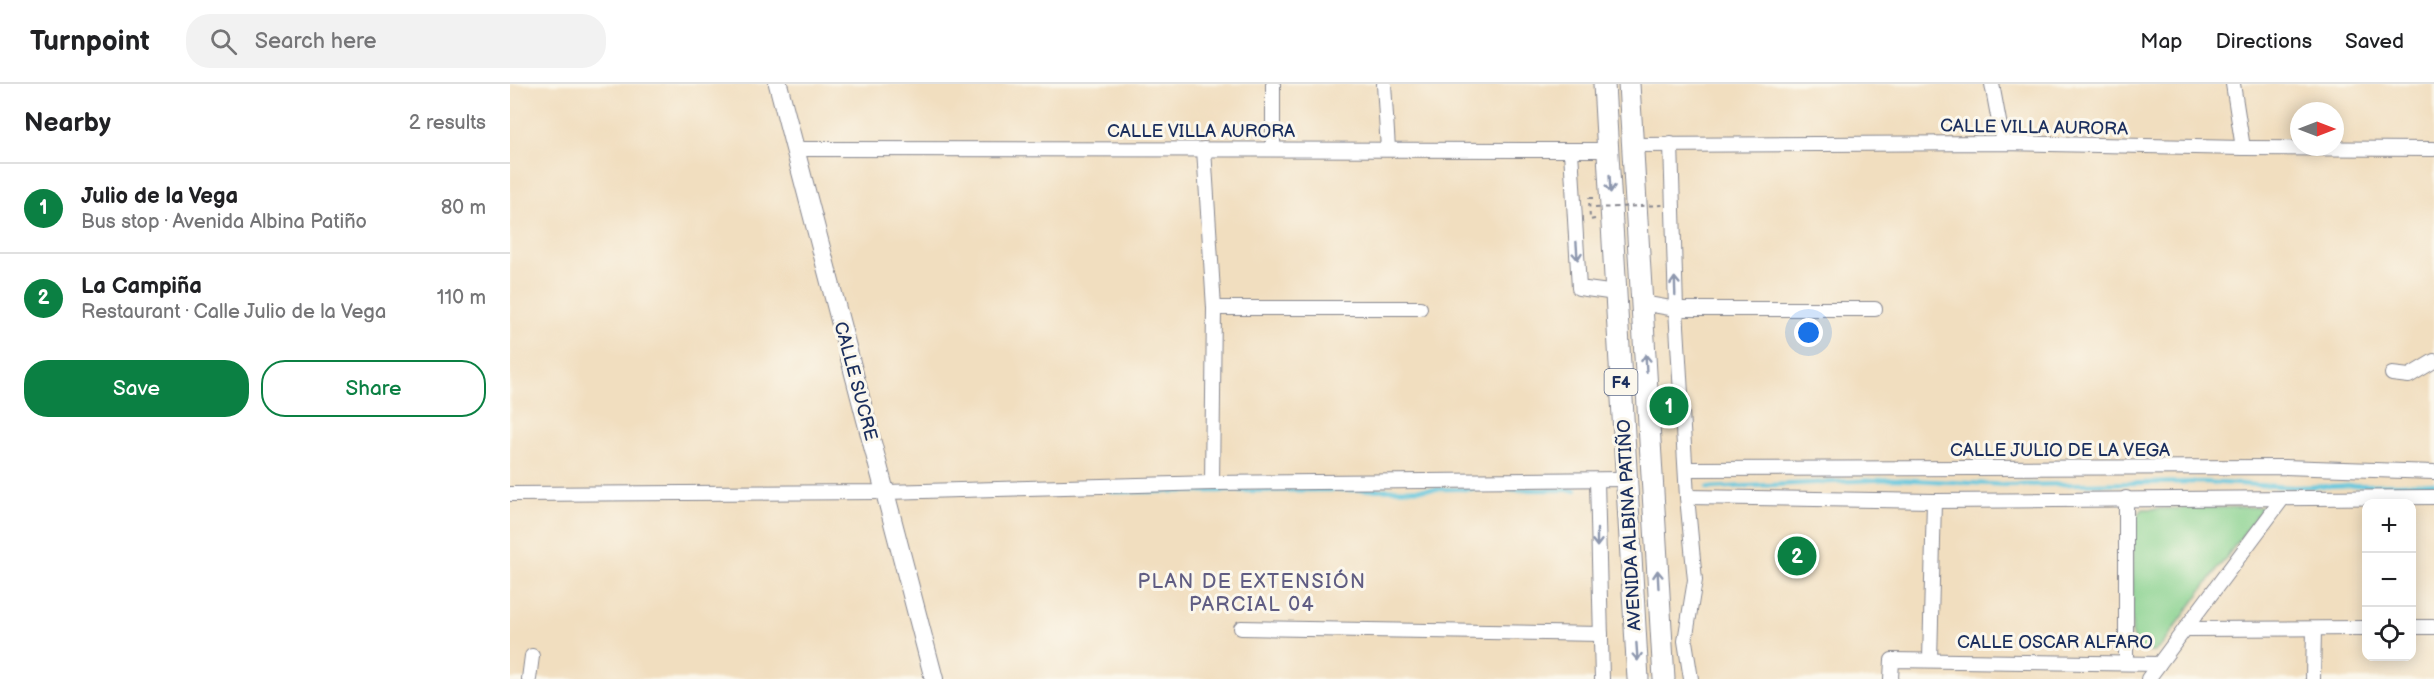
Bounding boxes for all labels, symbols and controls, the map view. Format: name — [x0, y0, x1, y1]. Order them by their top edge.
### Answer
search box — [186, 14, 606, 68]
text: Turnpoint — [30, 25, 150, 58]
icon: search — [207, 25, 240, 58]
text: Search here — [255, 28, 377, 55]
text: Map — [2140, 29, 2183, 54]
text: Directions — [2216, 29, 2312, 54]
text: Saved — [2345, 29, 2404, 54]
north arrow — [2290, 102, 2344, 156]
text: Nearby — [24, 108, 111, 139]
text: 2 results — [409, 111, 486, 135]
street label: CALLE VILLA AURORA — [1940, 115, 2128, 140]
street label: CALLE VILLA AURORA — [1107, 121, 1295, 142]
one-way arrow — [1604, 174, 1615, 194]
text: Julio de la Vega — [81, 183, 238, 210]
text: 1 — [39, 196, 48, 220]
text: 80 m — [441, 196, 486, 220]
text: Bus stop · Avenida Albina Patiño — [81, 210, 367, 234]
one-way arrow — [1571, 241, 1582, 261]
text: La Campiña — [81, 273, 202, 300]
one-way arrow — [1670, 277, 1681, 297]
text: 2 — [38, 286, 49, 310]
text: 110 m — [437, 286, 486, 310]
text: Restaurant · Calle Julio de la Vega — [81, 300, 386, 324]
your location — [1794, 318, 1823, 347]
street label: CALLE SUCRE — [830, 319, 882, 443]
one-way arrow — [1640, 354, 1651, 373]
button: Save — [24, 360, 249, 417]
button: Share — [261, 360, 486, 417]
road number: F4 — [1604, 369, 1638, 395]
pin: 1 — [1650, 384, 1688, 428]
street label: AVENIDA ALBINA PATIÑO — [1612, 419, 1646, 631]
street label: CALLE JULIO DE LA VEGA — [1950, 440, 2170, 461]
map controls — [2362, 499, 2416, 661]
button: + — [2362, 499, 2416, 553]
one-way arrow — [1591, 528, 1603, 548]
pin: 2 — [1778, 534, 1816, 578]
button: − — [2362, 553, 2416, 607]
district label: PLAN DE EXTENSIÓN PARCIAL 04 — [1137, 569, 1367, 617]
one-way arrow — [1652, 569, 1663, 589]
button: locate — [2362, 607, 2416, 661]
street label: CALLE OSCAR ALFARO — [1957, 632, 2153, 653]
one-way arrow — [1631, 641, 1642, 661]

